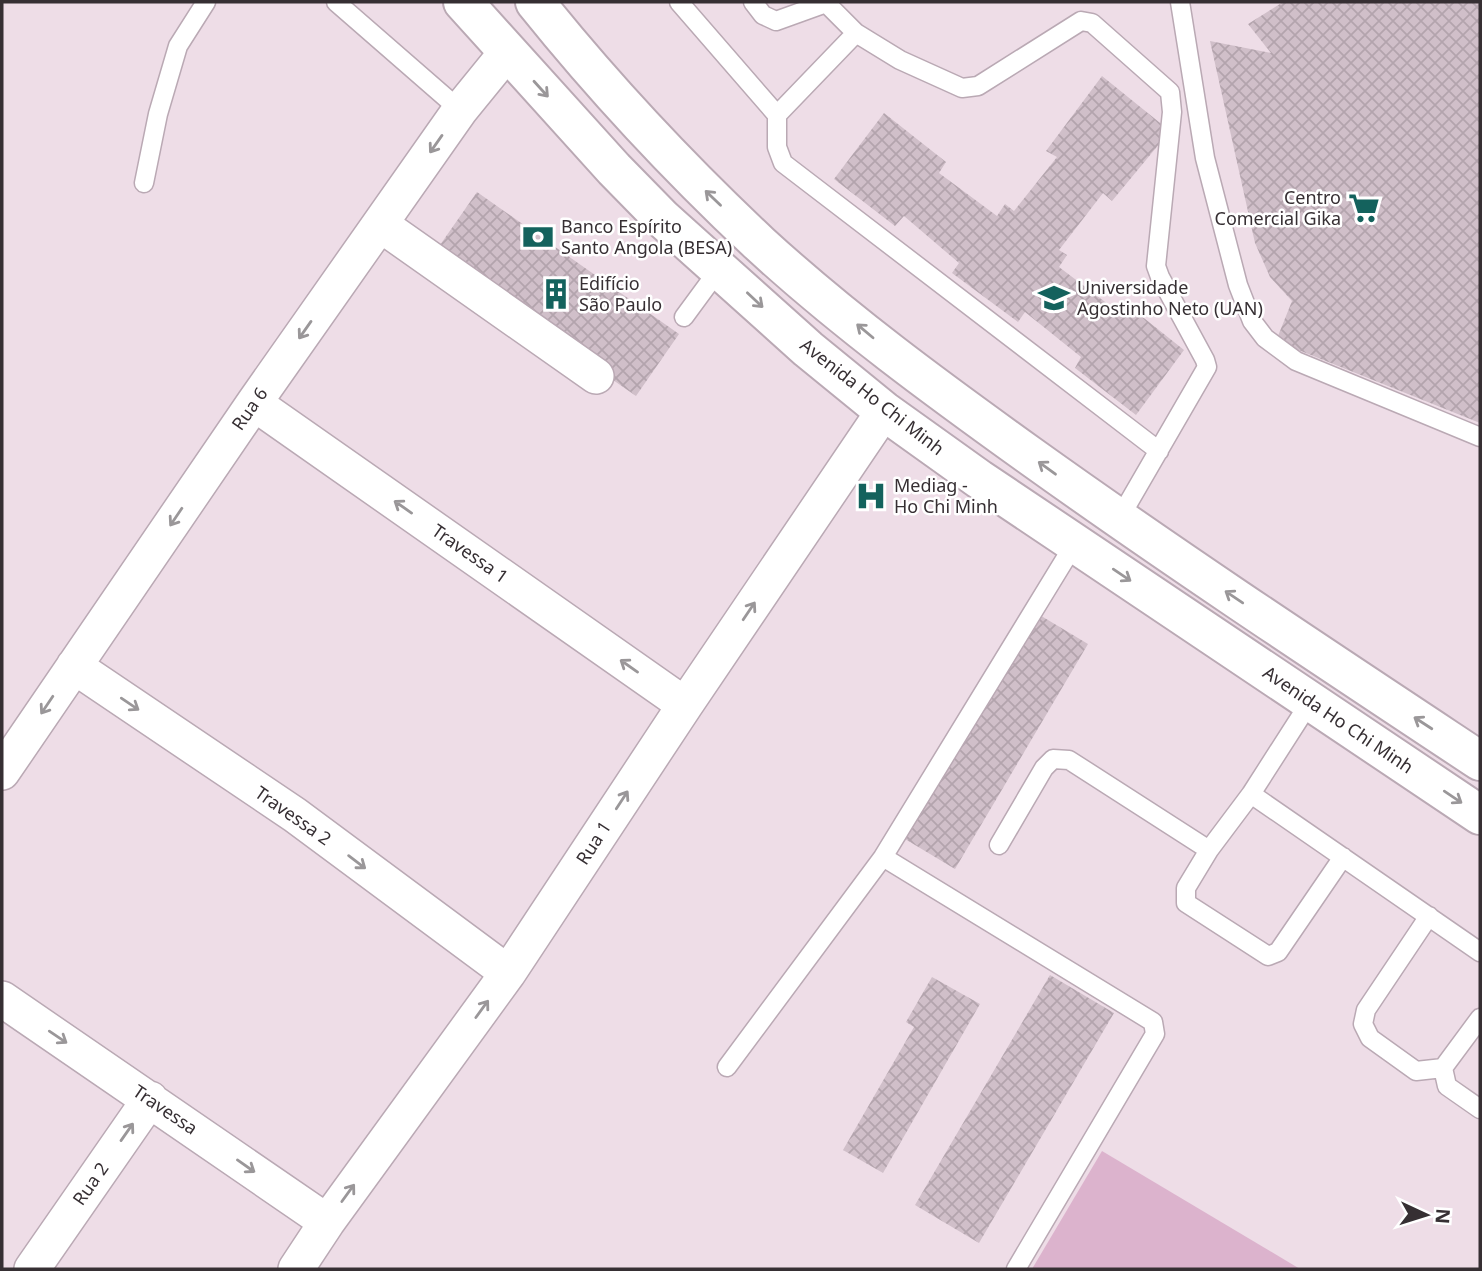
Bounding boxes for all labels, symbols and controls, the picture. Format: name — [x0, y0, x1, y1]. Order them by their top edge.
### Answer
one-way arrow — [533, 80, 550, 97]
one-way arrow — [429, 134, 443, 153]
place label: Centro Comercial Gika — [1215, 185, 1341, 230]
one-way arrow — [705, 190, 722, 207]
supermarket icon: Centro Comercial Gika — [1347, 191, 1381, 225]
place label: Banco Espírito Santo Angola (BESA) — [561, 214, 732, 259]
bank icon: Banco Espírito Santo Angola (BESA) — [521, 220, 555, 254]
place label: Edifício São Paulo — [579, 271, 662, 316]
place label: Universidade Agostinho Neto (UAN) — [1077, 275, 1263, 320]
building icon: Edifício São Paulo — [539, 277, 573, 311]
school or university icon: Universidade Agostinho Neto (UAN) — [1037, 281, 1071, 315]
one-way arrow — [746, 292, 764, 308]
one-way arrow — [298, 320, 312, 339]
one-way arrow — [856, 324, 874, 339]
street label: Avenida Ho Chi Minh — [796, 332, 949, 460]
street label: Rua 6 — [226, 382, 273, 435]
one-way arrow — [1038, 460, 1057, 475]
place label: Mediag - Ho Chi Minh — [894, 473, 998, 518]
hospital icon: Mediag - Ho Chi Minh — [854, 479, 888, 513]
one-way arrow — [394, 500, 413, 514]
one-way arrow — [169, 507, 183, 526]
street label: Travessa 1 — [428, 518, 513, 588]
one-way arrow — [1112, 568, 1131, 582]
one-way arrow — [1225, 590, 1244, 604]
one-way arrow — [742, 602, 756, 621]
one-way arrow — [620, 659, 639, 673]
street label: Avenida Ho Chi Minh — [1259, 660, 1418, 778]
one-way arrow — [40, 695, 54, 714]
one-way arrow — [120, 697, 139, 711]
one-way arrow — [1414, 716, 1434, 730]
street label: Travessa 2 — [251, 780, 336, 850]
one-way arrow — [616, 790, 630, 810]
one-way arrow — [1443, 790, 1462, 804]
street label: Rua 1 — [570, 816, 616, 869]
one-way arrow — [347, 854, 366, 869]
one-way arrow — [475, 1000, 489, 1019]
one-way arrow — [48, 1030, 67, 1044]
street label: Travessa — [129, 1079, 202, 1140]
one-way arrow — [120, 1123, 134, 1143]
street label: Rua 2 — [67, 1157, 114, 1210]
one-way arrow — [236, 1159, 255, 1173]
north arrow — [1391, 1180, 1461, 1250]
one-way arrow — [341, 1184, 355, 1203]
text: N — [1429, 1208, 1456, 1225]

